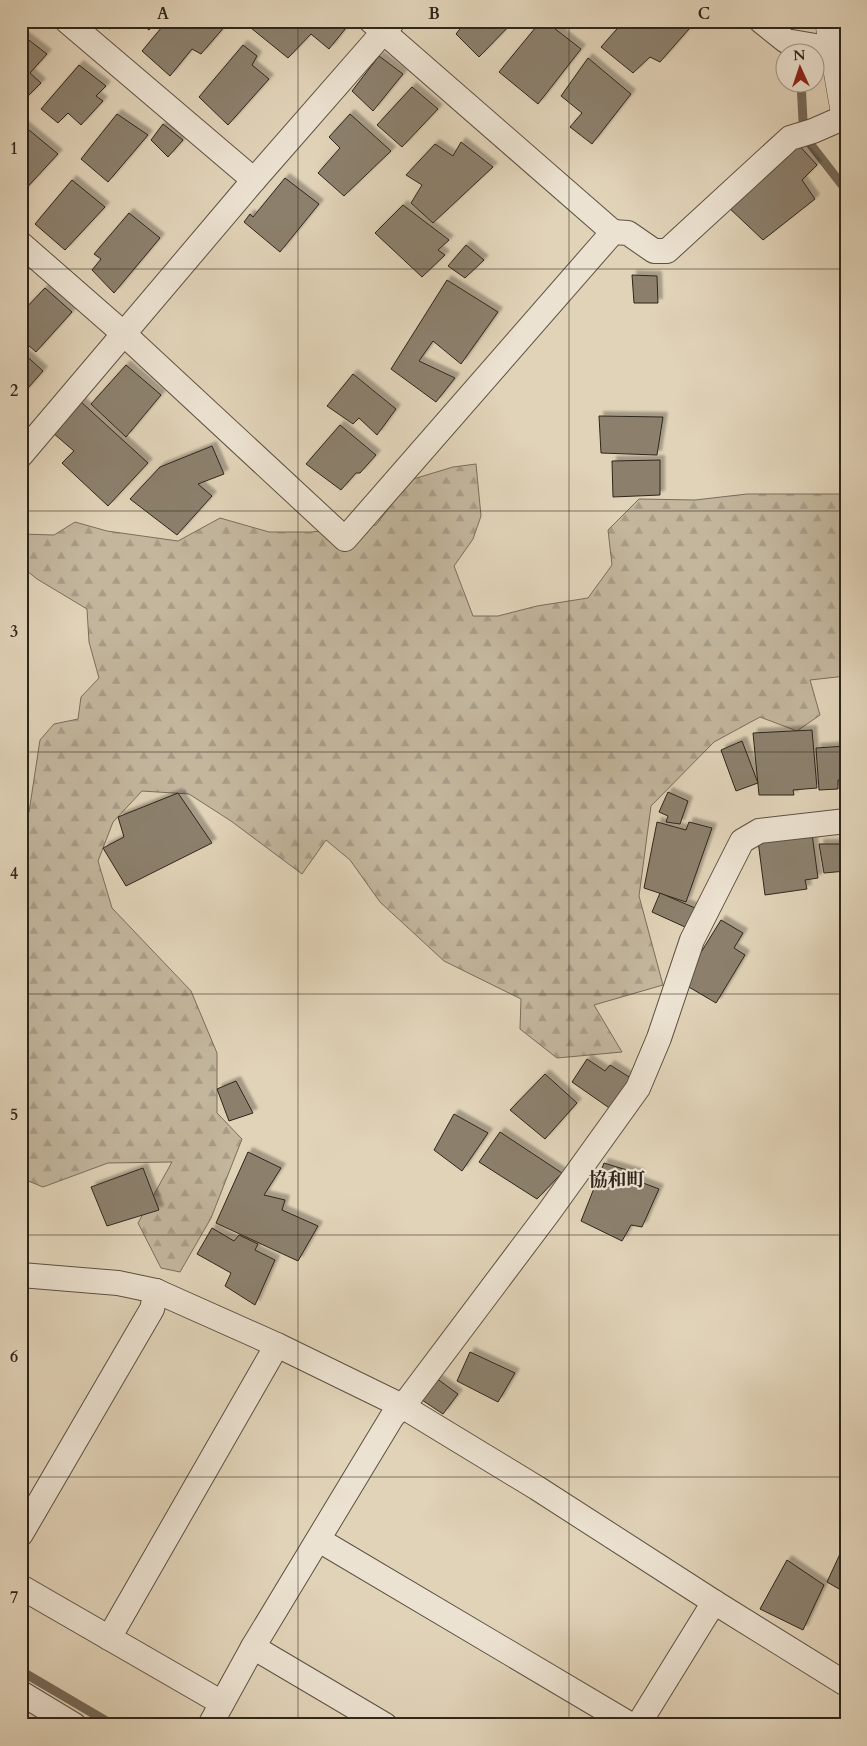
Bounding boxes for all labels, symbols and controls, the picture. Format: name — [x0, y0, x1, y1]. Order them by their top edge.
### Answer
text: A — [157, 3, 169, 25]
text: B — [428, 3, 440, 25]
text: C — [698, 3, 710, 25]
north arrow — [774, 42, 824, 92]
text: N — [793, 46, 806, 65]
text: 1 — [10, 138, 18, 160]
text: 2 — [10, 380, 18, 402]
text: 3 — [10, 621, 18, 643]
text: 4 — [10, 863, 18, 885]
text: 5 — [10, 1104, 18, 1126]
district label: 協和町 — [588, 1167, 646, 1193]
text: 6 — [10, 1346, 18, 1368]
text: 7 — [10, 1587, 18, 1609]

